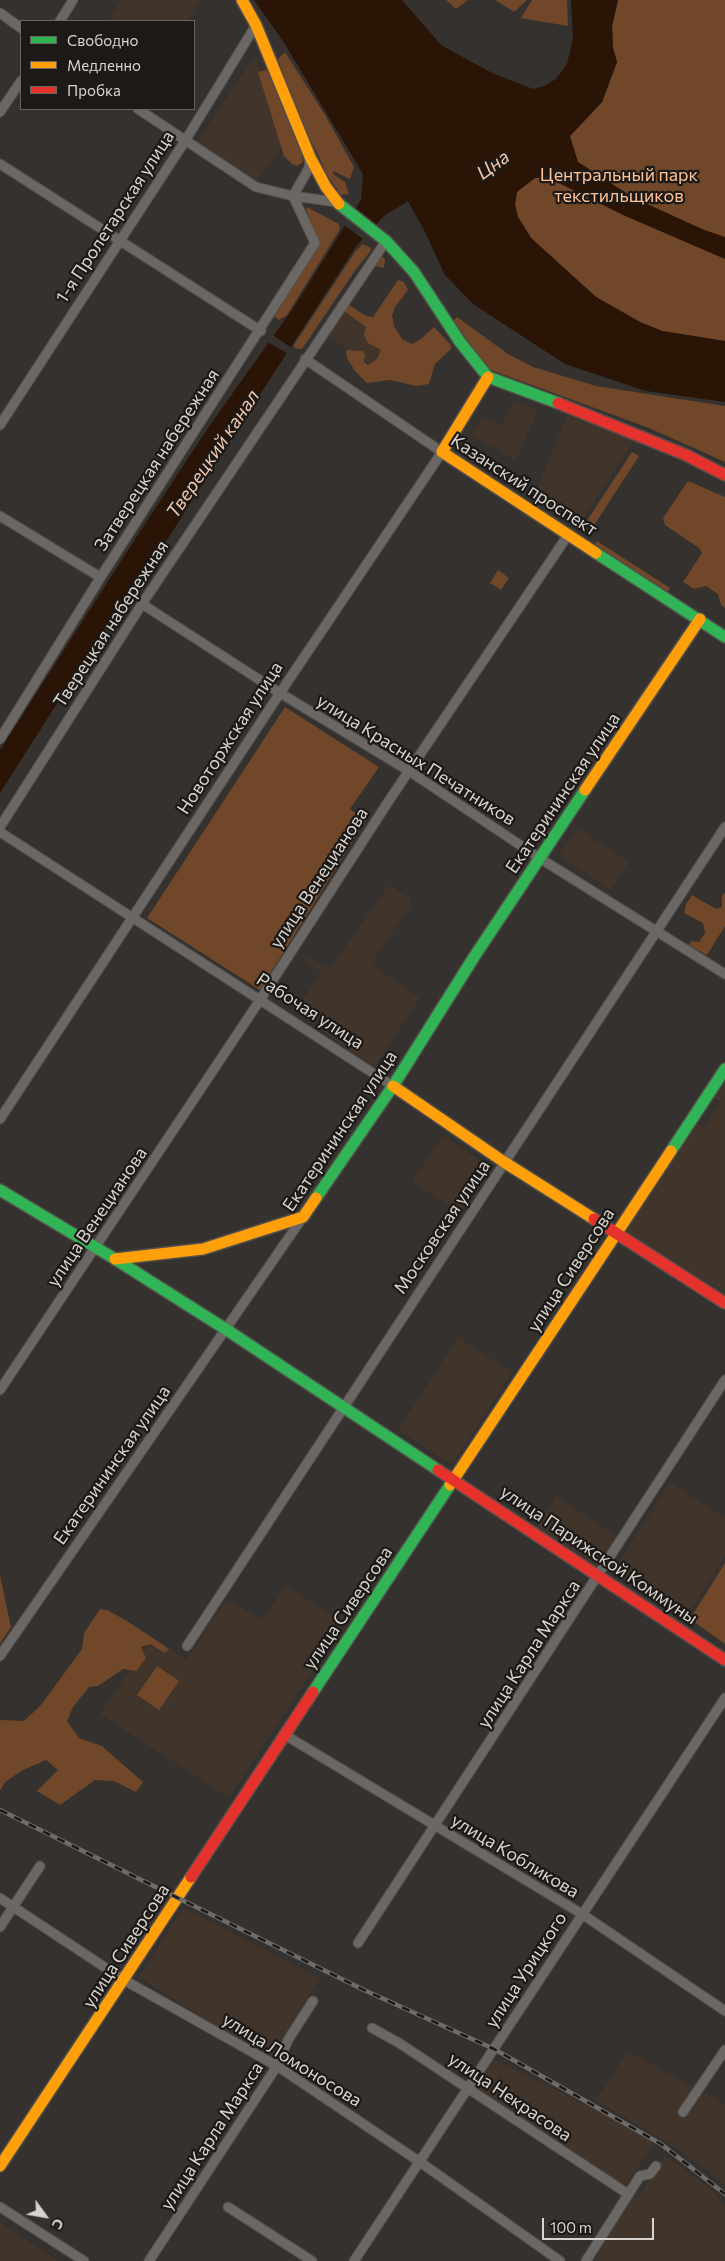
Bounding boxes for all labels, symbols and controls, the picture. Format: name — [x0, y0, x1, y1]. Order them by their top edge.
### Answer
legend — [20, 20, 195, 110]
text: Свободно — [67, 31, 138, 49]
text: Медленно — [67, 56, 141, 74]
text: Пробка — [67, 81, 121, 99]
street label: 1-я Пролетарская улица — [51, 127, 179, 307]
water label: Цна — [472, 145, 514, 185]
park label: Центральный парк текстильщиков — [540, 164, 698, 206]
street label: Затверецкая набережная — [90, 365, 224, 555]
water label: Тверецкий канал — [162, 385, 264, 523]
street label: Казанский проспект — [447, 429, 601, 541]
street label: Тверецкая набережная — [49, 536, 173, 712]
street label: Новоторжская улица — [173, 658, 287, 818]
street label: улица Красных Печатников — [313, 690, 519, 830]
street label: Екатерининская улица — [501, 709, 625, 877]
street label: улица Венецианова — [265, 804, 373, 952]
street label: Рабочая улица — [252, 968, 368, 1054]
street label: Екатерининская улица — [278, 1047, 402, 1215]
street label: улица Венецианова — [42, 1143, 152, 1291]
street label: Московская улица — [389, 1156, 495, 1298]
street label: улица Сиверсова — [523, 1204, 619, 1336]
street label: Екатерининская улица — [49, 1381, 175, 1549]
street label: улица Парижской Коммуны — [496, 1481, 702, 1629]
street label: улица Сиверсова — [299, 1543, 397, 1673]
street label: улица Карла Маркса — [473, 1576, 585, 1732]
street label: улица Кобликова — [447, 1809, 583, 1903]
street label: улица Сиверсова — [78, 1880, 174, 2012]
street label: улица Урицкого — [481, 1908, 571, 2032]
street label: улица Ломоносова — [218, 2008, 366, 2112]
street label: улица Некрасова — [444, 2048, 576, 2146]
street label: улица Карла Маркса — [156, 2058, 268, 2214]
north arrow — [20, 2191, 70, 2241]
scale bar — [545, 2208, 658, 2240]
text: С — [48, 2216, 68, 2233]
text: 100 m — [550, 2218, 592, 2236]

